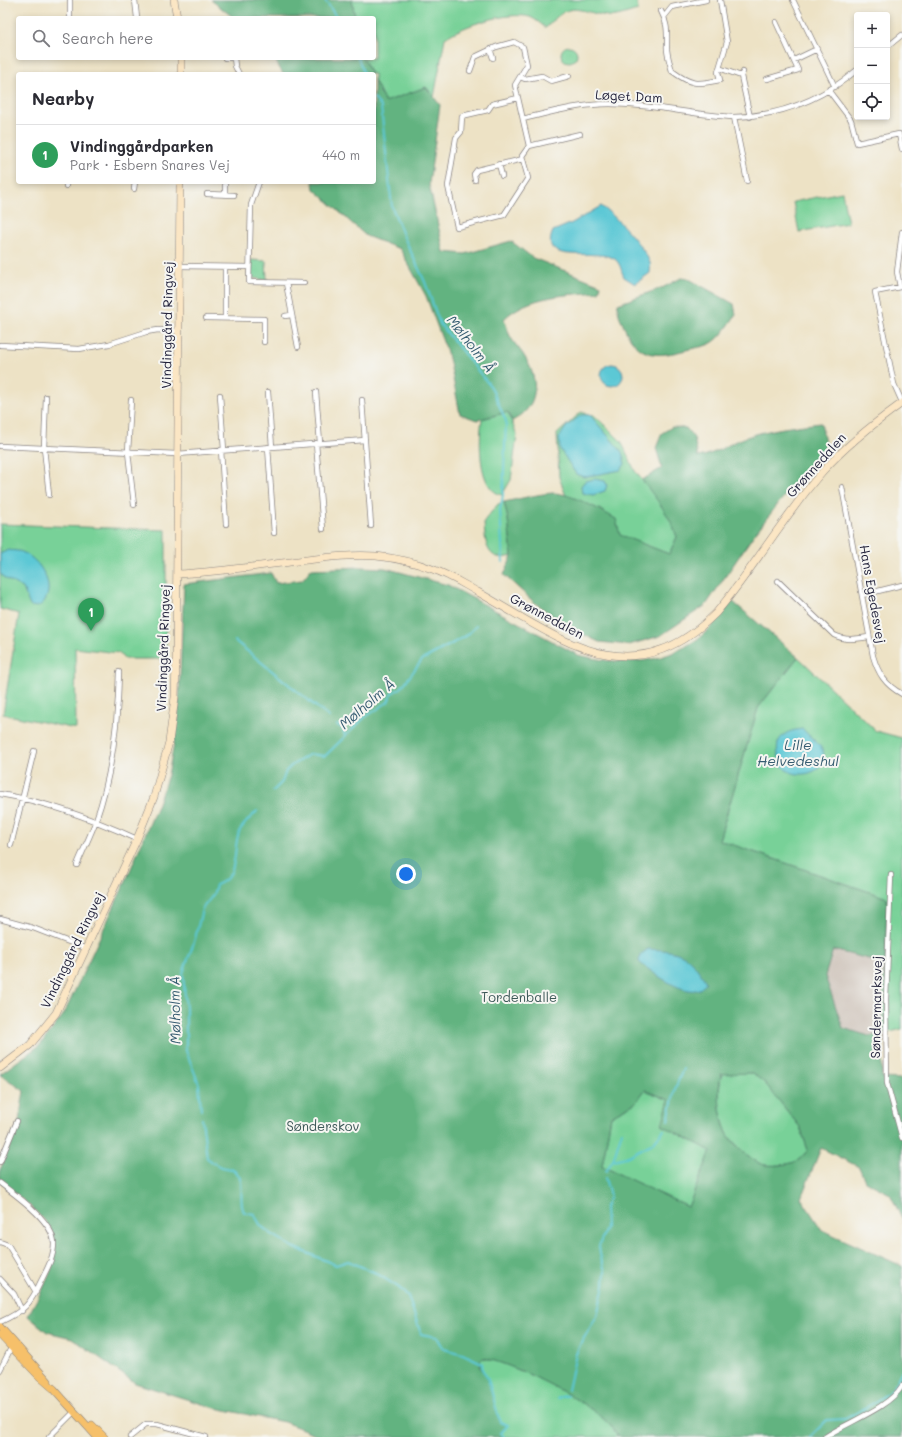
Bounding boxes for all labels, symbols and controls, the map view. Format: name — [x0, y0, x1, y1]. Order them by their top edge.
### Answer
map controls — [854, 12, 890, 120]
button: + — [854, 12, 890, 48]
search box — [16, 16, 376, 60]
icon: search — [30, 27, 52, 49]
text: Search here — [62, 28, 153, 48]
button: − — [854, 48, 890, 84]
button: locate — [854, 84, 890, 120]
street label: Løget Dam — [595, 85, 663, 106]
text: Nearby — [32, 87, 94, 109]
text: Vindinggårdparken — [70, 136, 213, 156]
text: 1 — [42, 146, 48, 163]
text: 440 m — [322, 146, 360, 163]
text: Park · Esbern Snares Vej — [70, 156, 230, 173]
street label: Vindinggård Ringvej — [157, 261, 176, 389]
water label: Mølholm Å — [443, 311, 500, 376]
street label: Grønnedalen — [782, 429, 849, 501]
street label: Hans Egedesvej — [856, 543, 891, 645]
street label: Vindinggård Ringvej — [152, 584, 173, 712]
street label: Grønnedalen — [507, 589, 587, 642]
pin: 1 — [78, 598, 104, 631]
water label: Mølholm Å — [335, 674, 399, 733]
water label: Lille Helvedeshul — [757, 735, 839, 770]
your location — [396, 864, 416, 884]
street label: Vindinggård Ringvej — [36, 889, 107, 1011]
street label: Søndermarksvej — [866, 956, 885, 1058]
water label: Mølholm Å — [164, 976, 185, 1044]
park label: Tordenballe — [481, 988, 557, 1005]
park label: Sønderskov — [287, 1117, 360, 1134]

